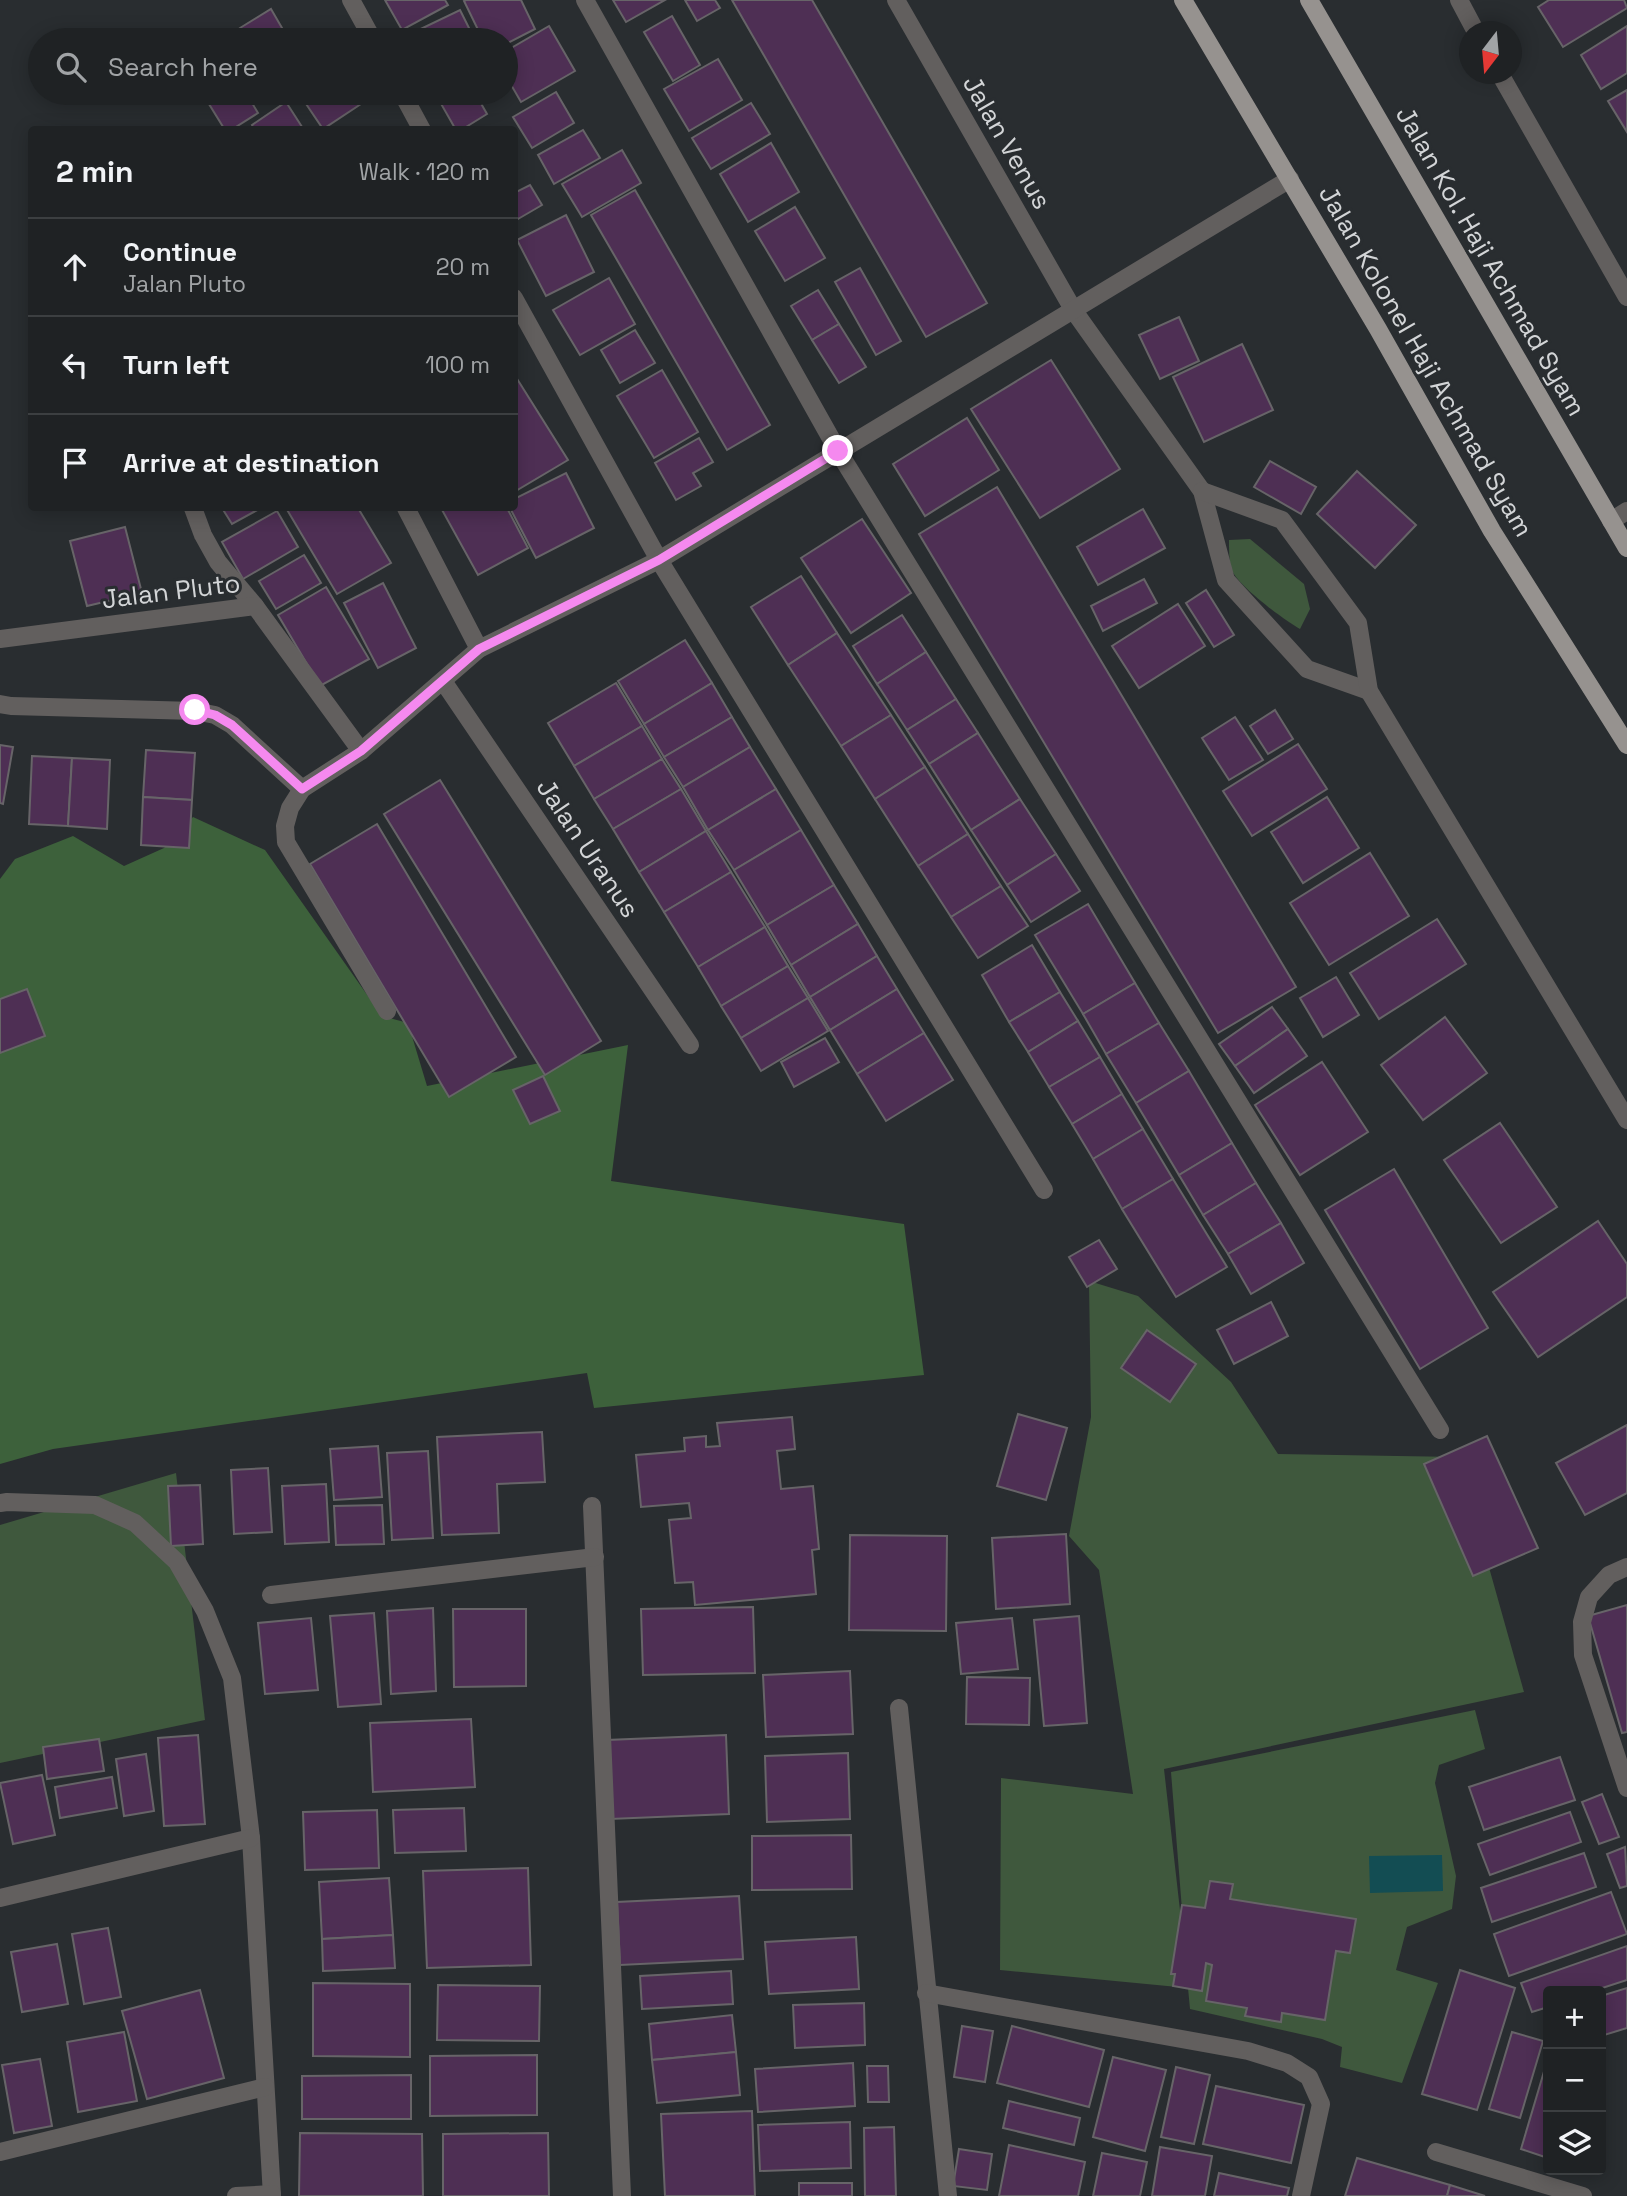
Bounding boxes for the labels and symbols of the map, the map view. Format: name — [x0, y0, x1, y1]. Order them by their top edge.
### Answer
north arrow — [1459, 21, 1522, 84]
street label: Jalan Venus — [955, 69, 1059, 215]
street label: Jalan Kol. Haji Achmad Syam — [1388, 100, 1594, 422]
street label: Jalan Kolonel Haji Achmad Syam — [1311, 179, 1541, 543]
route end — [822, 435, 853, 466]
street label: Jalan Pluto — [100, 566, 242, 616]
route start — [179, 694, 210, 725]
street label: Jalan Uranus — [529, 772, 647, 924]

